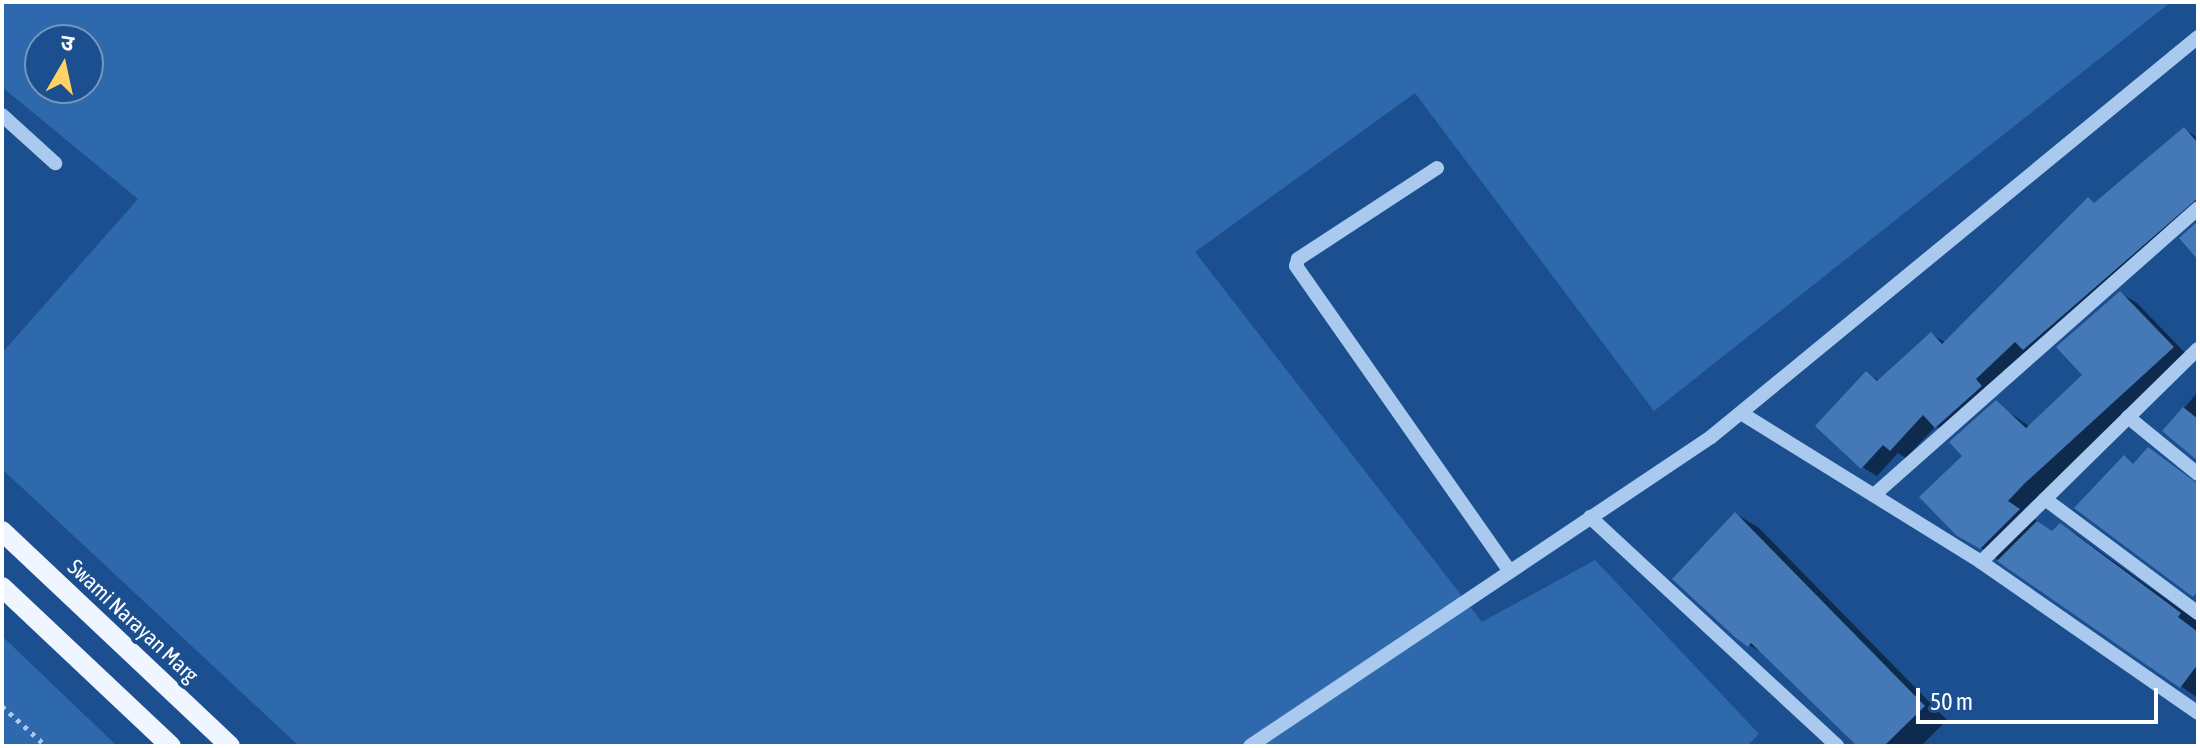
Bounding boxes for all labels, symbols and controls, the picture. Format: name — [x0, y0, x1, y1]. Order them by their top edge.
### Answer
north arrow — [24, 24, 104, 104]
text: उ — [59, 28, 76, 56]
street label: Swami Narayan Marg — [62, 554, 204, 688]
scale bar — [1920, 672, 2162, 722]
text: 50 m — [1930, 688, 1973, 715]

